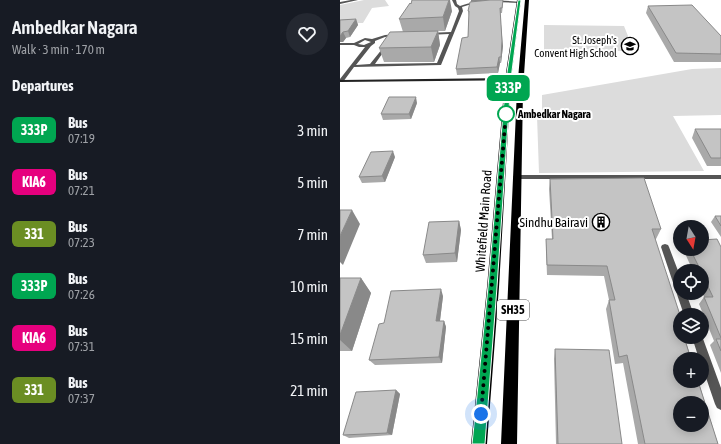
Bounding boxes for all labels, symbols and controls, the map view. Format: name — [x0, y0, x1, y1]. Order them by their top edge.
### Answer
button: heart — [286, 13, 328, 55]
text: Ambedkar Nagara — [12, 16, 138, 38]
place label: St. Joseph's Convent High School — [534, 34, 617, 59]
school or university icon: St. Joseph's Convent High School — [620, 36, 640, 56]
text: Walk · 3 min · 170 m — [12, 42, 105, 57]
line badge: 333P — [480, 75, 536, 101]
text: Departures — [12, 77, 74, 94]
text: 333P — [495, 80, 521, 96]
marker: Ambedkar Nagara — [497, 105, 515, 123]
place label: Ambedkar Nagara — [517, 108, 591, 120]
text: Bus — [68, 114, 88, 131]
text: 333P — [21, 122, 47, 138]
text: 3 min — [297, 122, 328, 139]
text: 07:19 — [68, 131, 95, 146]
text: Bus — [68, 166, 88, 183]
street label: Whitefield Main Road — [472, 169, 495, 273]
text: KIA6 — [22, 174, 46, 190]
text: 5 min — [297, 174, 328, 191]
text: 07:21 — [68, 183, 95, 198]
building icon: Sindhu Bairavi — [591, 212, 611, 232]
place label: Sindhu Bairavi — [520, 215, 588, 230]
text: Bus — [68, 218, 88, 235]
north arrow — [673, 220, 709, 256]
map controls — [673, 220, 709, 432]
text: 331 — [24, 226, 44, 242]
text: 7 min — [297, 226, 328, 243]
text: 07:23 — [68, 235, 95, 250]
button: locate — [673, 264, 709, 300]
text: Bus — [68, 270, 88, 287]
text: 333P — [21, 278, 47, 294]
text: 10 min — [290, 278, 328, 295]
text: 07:26 — [68, 287, 95, 302]
road number: SH35 — [497, 300, 529, 320]
button: layers — [673, 308, 709, 344]
text: Bus — [68, 322, 88, 339]
text: KIA6 — [22, 330, 46, 346]
text: 15 min — [290, 330, 328, 347]
text: 07:31 — [68, 339, 95, 354]
button: + — [673, 352, 709, 388]
text: Bus — [68, 374, 88, 391]
text: 331 — [24, 382, 44, 398]
text: 21 min — [290, 382, 328, 399]
text: 07:37 — [68, 391, 95, 406]
button: − — [673, 396, 709, 432]
your location — [471, 404, 491, 424]

